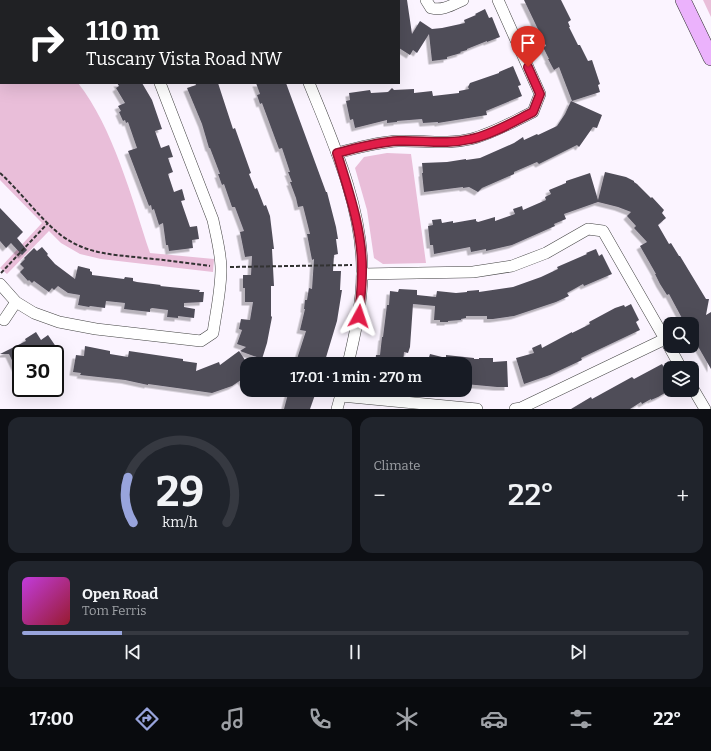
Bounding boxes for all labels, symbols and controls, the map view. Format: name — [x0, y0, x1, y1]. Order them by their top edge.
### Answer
text: 110 m — [86, 14, 160, 47]
icon: right — [20, 16, 72, 68]
pin — [511, 26, 545, 67]
icon: arrive — [517, 32, 539, 54]
text: Tuscany Vista Road NW — [86, 48, 282, 70]
position arrow — [338, 295, 380, 337]
map controls — [663, 317, 699, 397]
button: search — [663, 317, 699, 353]
speed limit sign: 30 — [12, 345, 64, 397]
button: layers — [663, 361, 699, 397]
text: 17:01 · 1 min · 270 m — [290, 368, 422, 386]
text: Climate — [374, 458, 420, 473]
text: 29 — [156, 467, 204, 517]
text: 22° — [508, 477, 554, 513]
text: − — [374, 482, 386, 509]
text: + — [676, 482, 689, 509]
text: km/h — [162, 514, 198, 531]
text: Open Road — [82, 585, 158, 603]
text: Tom Ferris — [82, 603, 146, 618]
icon: previous — [122, 641, 144, 663]
icon: pause — [344, 641, 366, 663]
icon: next — [567, 641, 589, 663]
icon: directions — [133, 705, 161, 733]
icon: music — [219, 705, 247, 733]
icon: phone — [306, 705, 334, 733]
icon: climate — [393, 705, 421, 733]
icon: car — [480, 705, 508, 733]
icon: filters — [567, 705, 595, 733]
text: 17:00 — [29, 708, 74, 730]
text: 22° — [653, 708, 682, 730]

